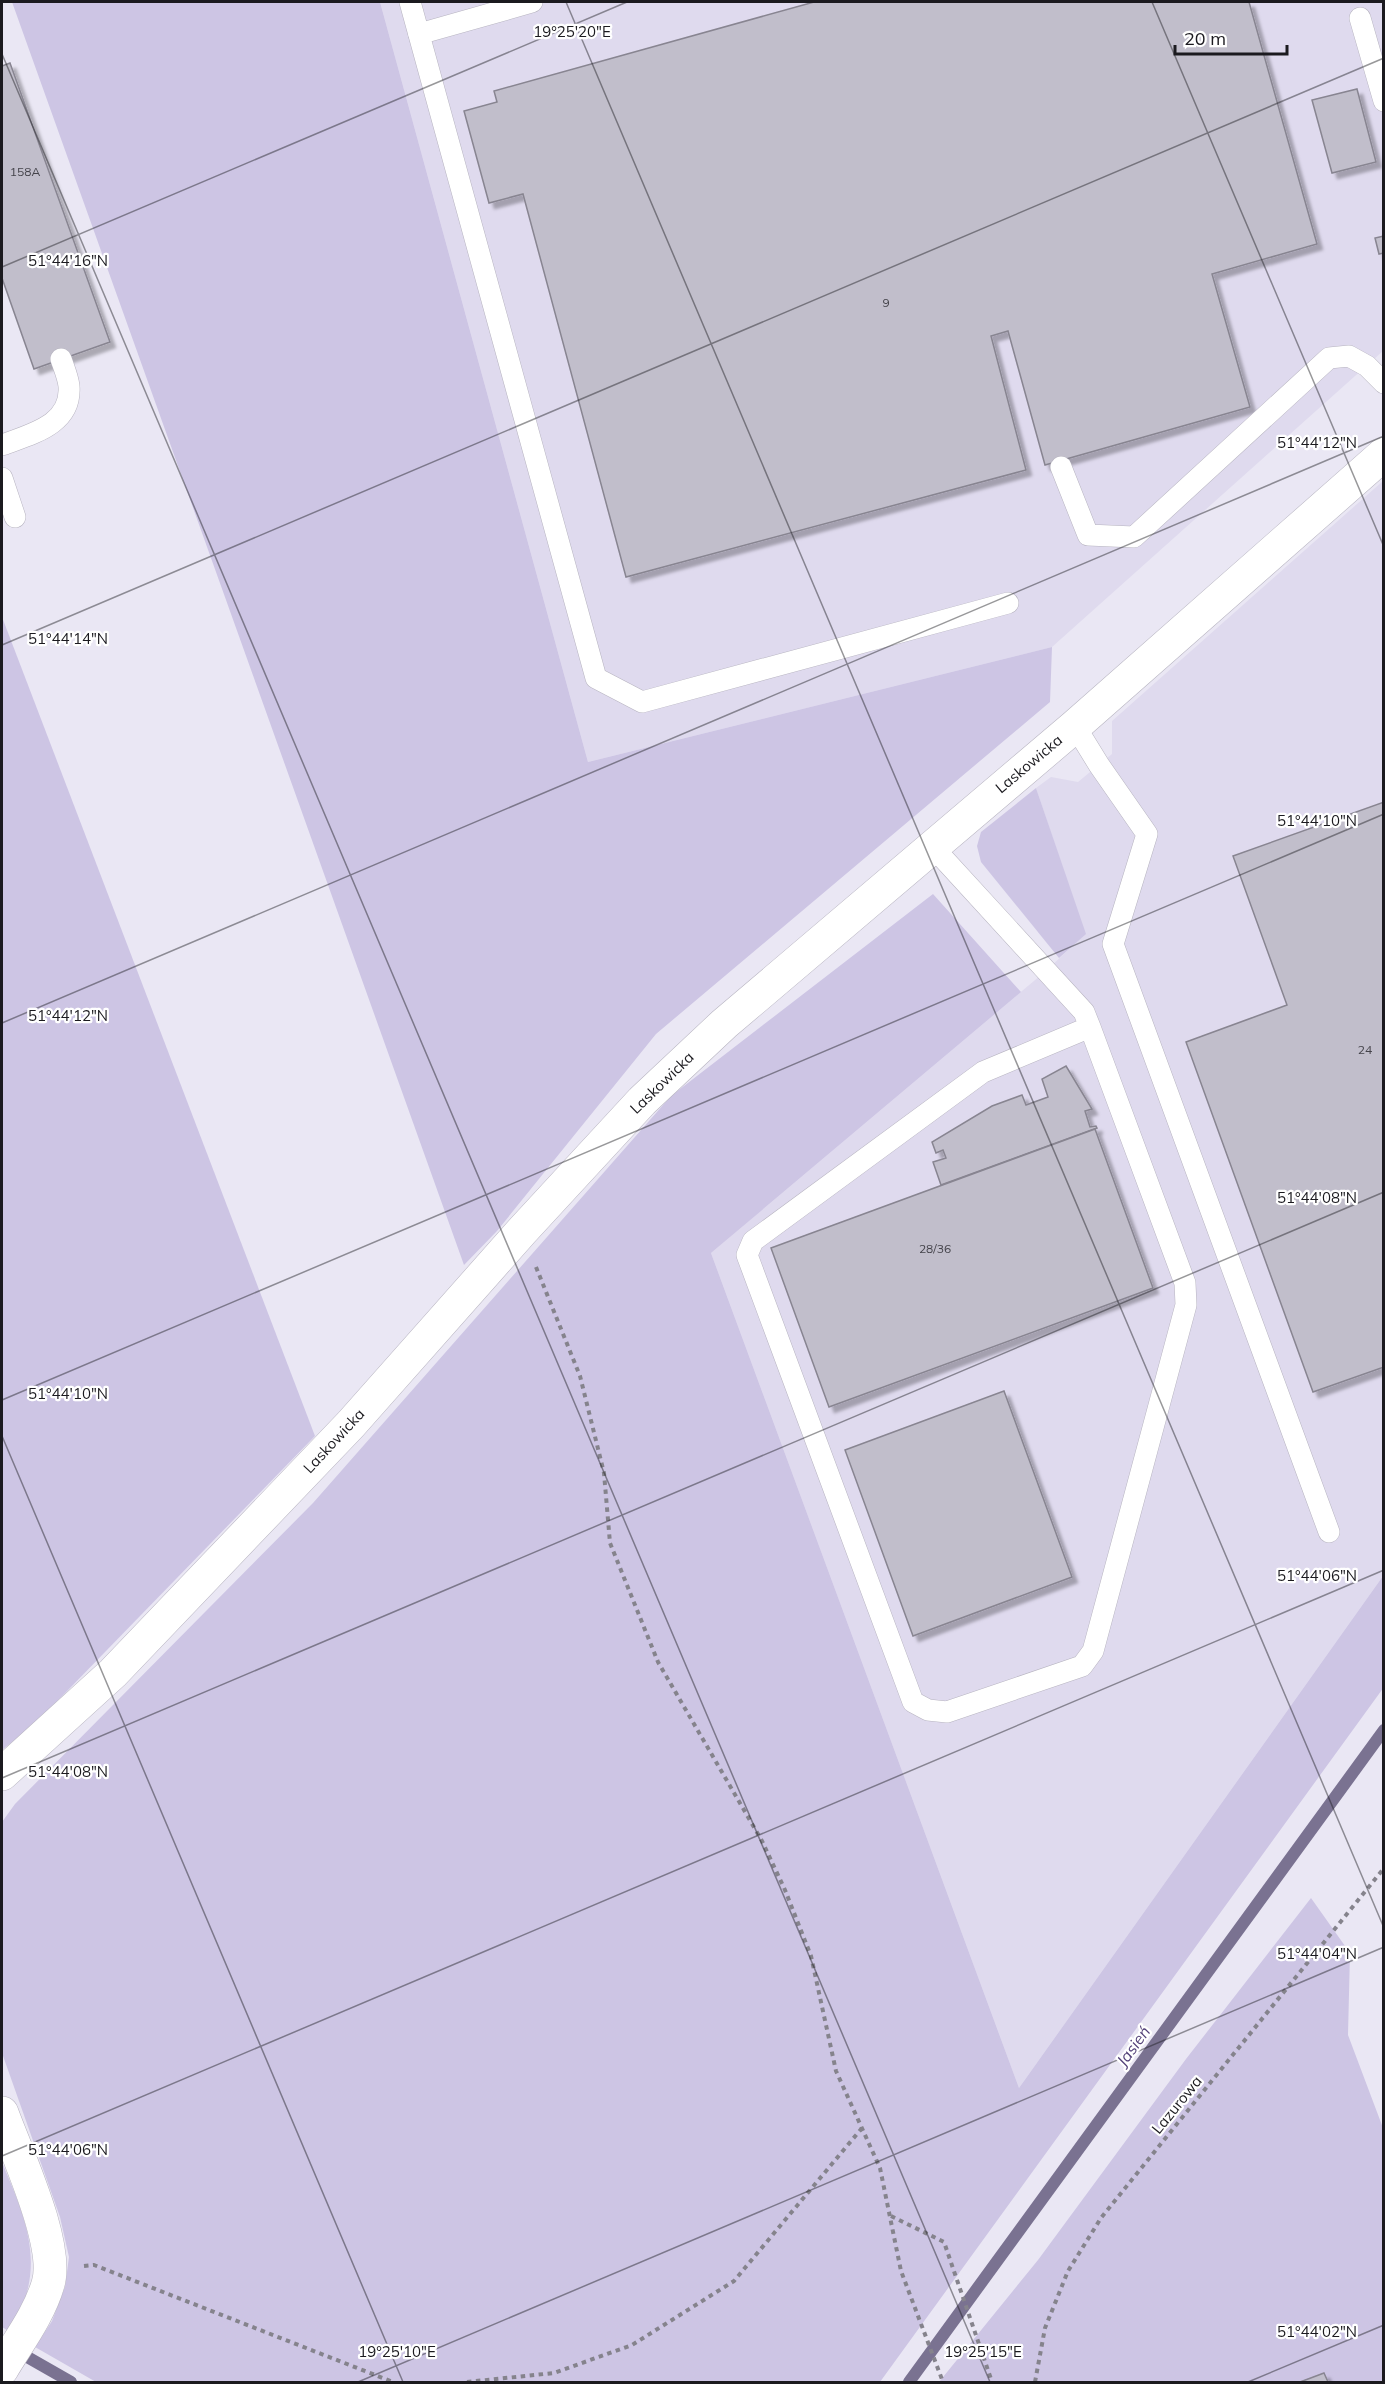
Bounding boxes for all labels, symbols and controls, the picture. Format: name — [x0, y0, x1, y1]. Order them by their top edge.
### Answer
scale bar — [1175, 18, 1288, 56]
text: 19°25'20"E — [533, 22, 611, 41]
text: 20 m — [1184, 27, 1226, 50]
house number: 158A — [10, 164, 40, 179]
text: 51°44'16"N — [28, 251, 108, 270]
house number: 9 — [882, 295, 890, 310]
text: 51°44'12"N — [1277, 433, 1357, 452]
text: 51°44'14"N — [28, 629, 108, 648]
street label: Laskowicka — [991, 730, 1066, 797]
text: 51°44'10"N — [1277, 811, 1357, 830]
text: 51°44'12"N — [28, 1006, 108, 1025]
house number: 24 — [1358, 1042, 1372, 1057]
street label: Laskowicka — [626, 1048, 697, 1118]
text: 51°44'08"N — [1277, 1188, 1357, 1207]
house number: 28/36 — [919, 1241, 951, 1256]
text: 51°44'10"N — [28, 1384, 108, 1403]
street label: Laskowicka — [299, 1404, 368, 1477]
text: 51°44'06"N — [1277, 1566, 1357, 1585]
text: 51°44'08"N — [28, 1762, 108, 1781]
text: 51°44'04"N — [1277, 1944, 1357, 1963]
water label: Jasień — [1111, 2022, 1154, 2072]
street label: Lazurowa — [1147, 2072, 1206, 2138]
text: 51°44'06"N — [28, 2140, 108, 2159]
text: 51°44'02"N — [1277, 2322, 1357, 2341]
text: 19°25'10"E — [358, 2342, 436, 2361]
text: 19°25'15"E — [944, 2342, 1022, 2361]

